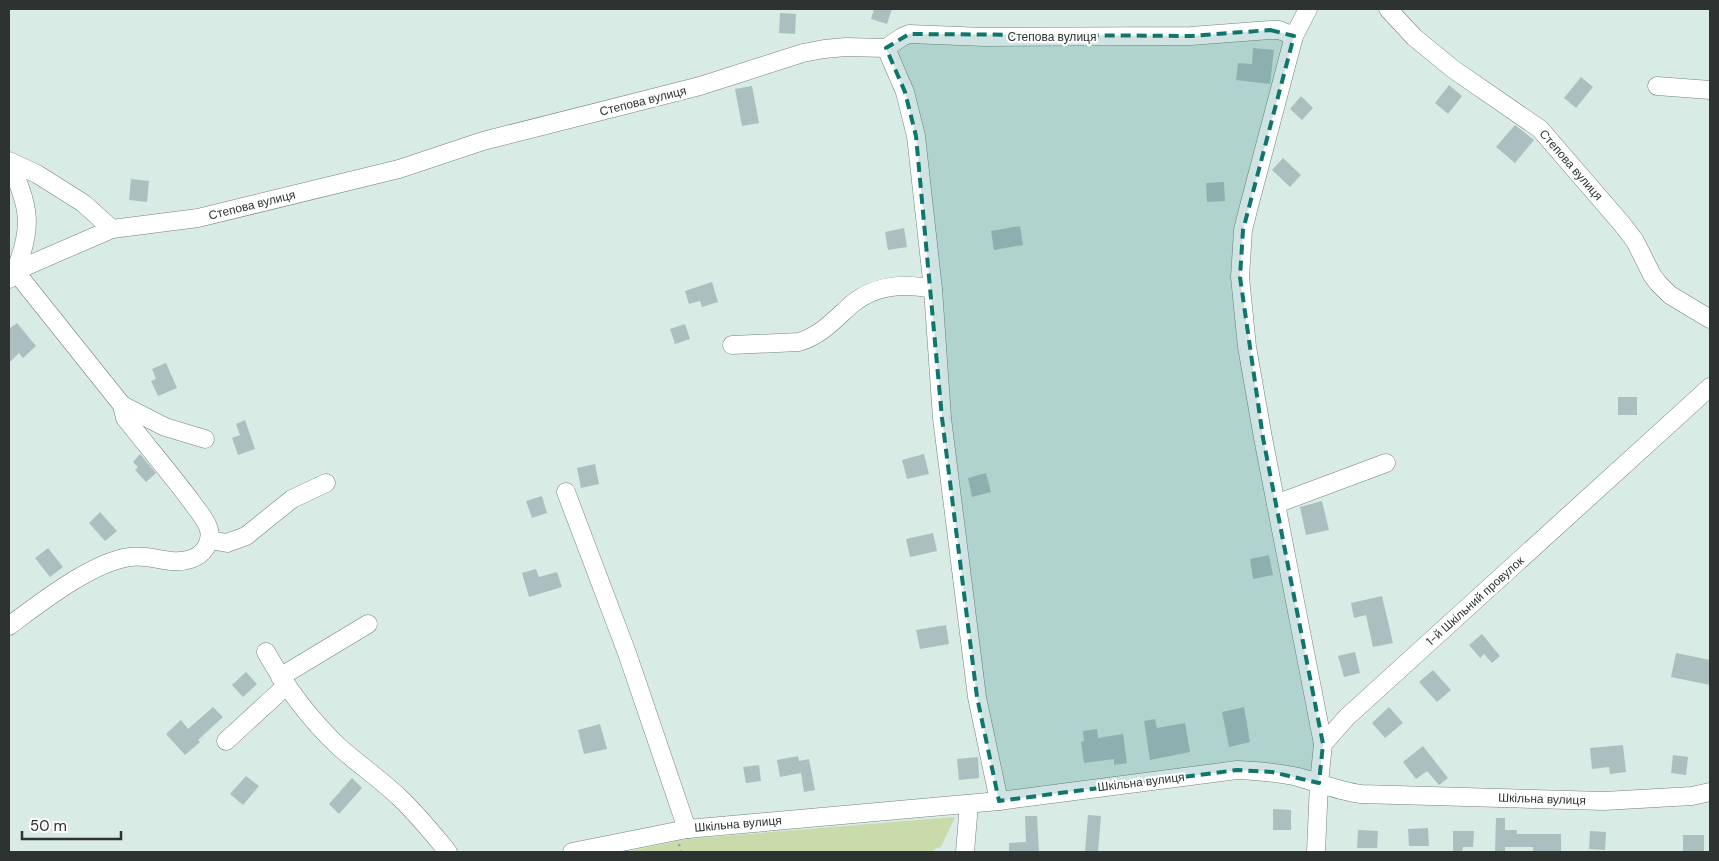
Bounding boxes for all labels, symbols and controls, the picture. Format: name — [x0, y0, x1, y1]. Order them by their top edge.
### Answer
street label: Степова вулиця — [1008, 29, 1096, 45]
street label: Степова вулиця — [598, 82, 688, 120]
street label: Степова вулиця — [1536, 126, 1606, 204]
street label: Степова вулиця — [207, 186, 297, 224]
street label: 1-й Шкільний провулок — [1423, 552, 1528, 649]
street label: Шкільна вулиця — [1097, 769, 1185, 795]
street label: Шкільна вулиця — [1498, 789, 1586, 809]
scale bar — [22, 808, 121, 840]
street label: Шкільна вулиця — [694, 812, 782, 836]
text: 50 m — [30, 816, 67, 836]

